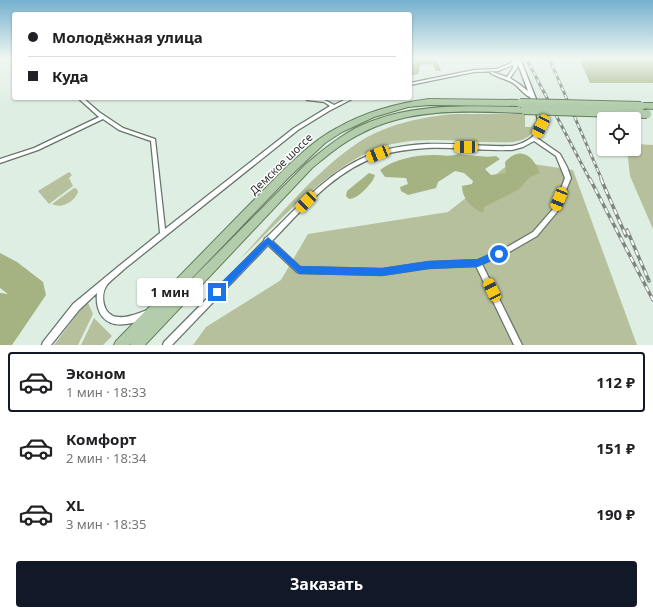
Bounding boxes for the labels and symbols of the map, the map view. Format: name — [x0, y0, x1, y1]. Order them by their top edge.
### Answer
car — [530, 113, 552, 139]
street label: Демское шоссе — [246, 130, 315, 198]
car — [454, 141, 478, 153]
car — [365, 144, 391, 164]
car — [549, 186, 569, 212]
car — [293, 189, 319, 215]
route start — [490, 245, 508, 263]
car — [481, 277, 503, 303]
callout: 1 мин — [137, 278, 203, 306]
route end — [208, 283, 226, 301]

